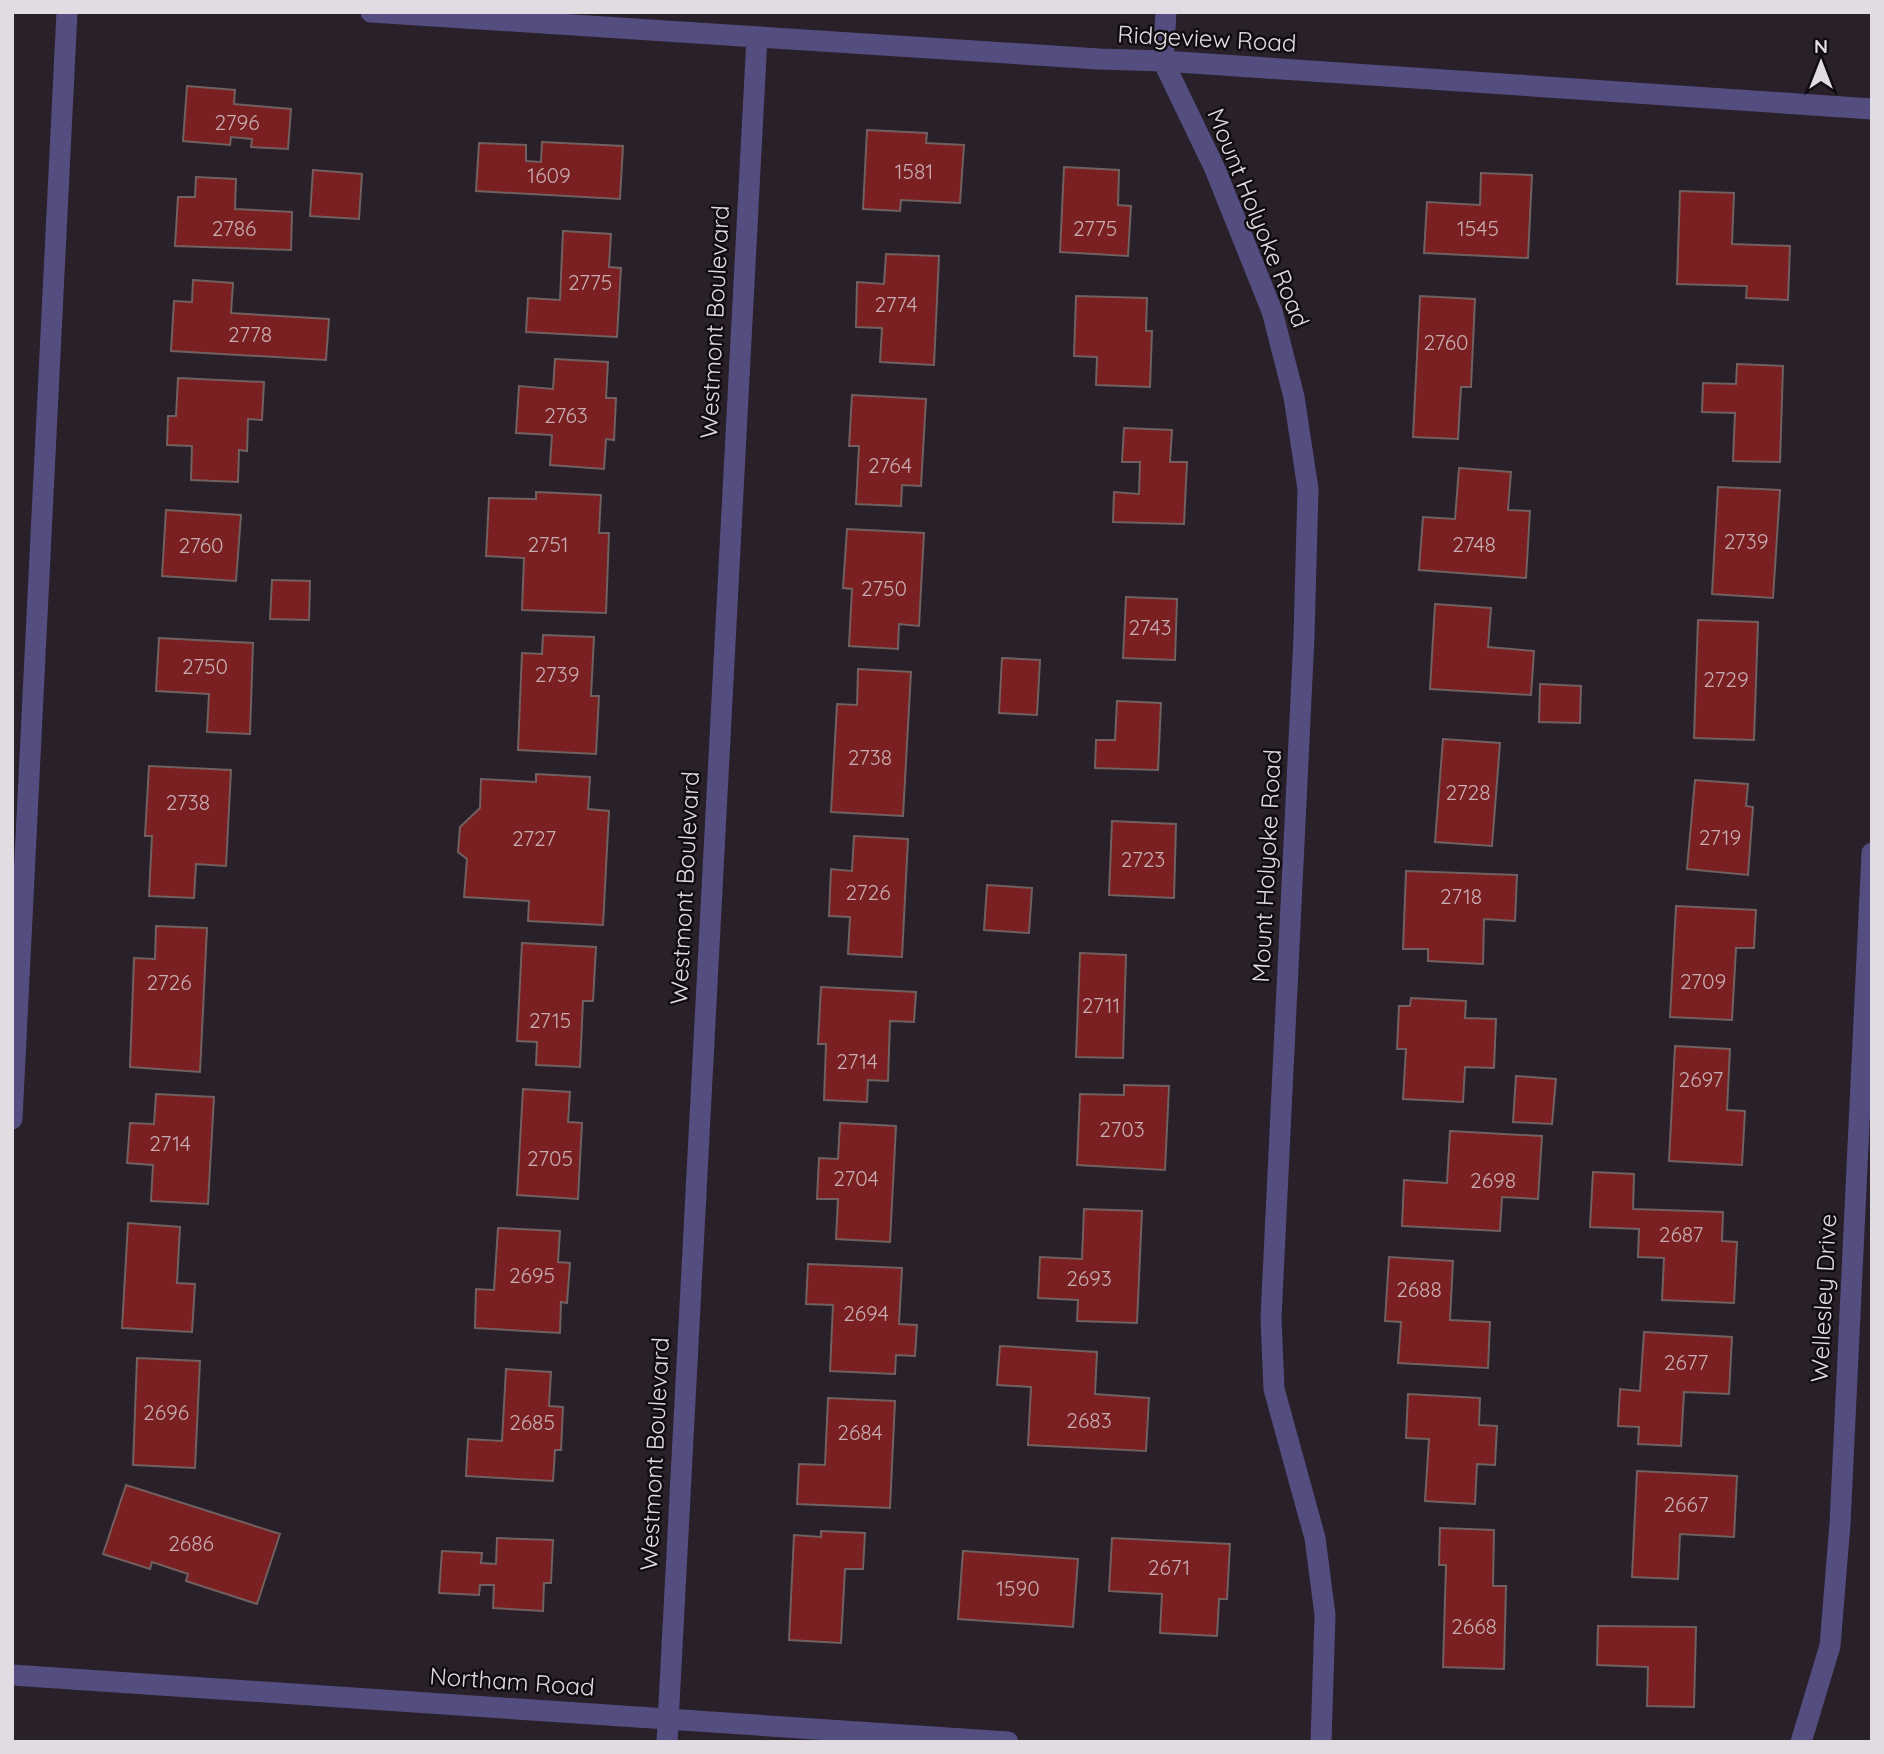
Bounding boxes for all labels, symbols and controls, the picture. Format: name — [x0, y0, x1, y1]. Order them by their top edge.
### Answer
street label: Ridgeview Road — [1117, 18, 1297, 58]
north arrow — [1786, 28, 1856, 98]
text: N — [1814, 34, 1828, 58]
street label: Mount Holyoke Road — [1201, 104, 1317, 331]
house number: 2796 — [214, 109, 260, 135]
house number: 1581 — [895, 158, 933, 184]
house number: 1609 — [527, 162, 571, 188]
street label: Westmont Boulevard — [693, 205, 735, 439]
house number: 2786 — [212, 215, 256, 241]
house number: 2775 — [1073, 215, 1117, 241]
house number: 1545 — [1457, 215, 1499, 241]
house number: 2775 — [568, 269, 612, 295]
house number: 2774 — [874, 291, 918, 317]
house number: 2778 — [228, 321, 272, 347]
house number: 2760 — [1423, 329, 1469, 355]
house number: 2763 — [544, 402, 588, 428]
house number: 2764 — [868, 452, 912, 478]
house number: 2739 — [1724, 528, 1768, 554]
house number: 2751 — [527, 531, 569, 557]
house number: 2748 — [1452, 531, 1496, 557]
house number: 2760 — [178, 532, 224, 558]
house number: 2750 — [861, 575, 907, 601]
house number: 2743 — [1128, 614, 1172, 640]
house number: 2750 — [182, 653, 228, 679]
house number: 2739 — [535, 661, 579, 687]
house number: 2729 — [1703, 666, 1749, 692]
house number: 2738 — [848, 744, 892, 770]
street label: Mount Holyoke Road — [1245, 749, 1287, 983]
street label: Westmont Boulevard — [663, 771, 705, 1005]
house number: 2728 — [1446, 779, 1491, 805]
house number: 2738 — [166, 789, 210, 815]
house number: 2719 — [1699, 824, 1741, 850]
house number: 2727 — [512, 825, 556, 851]
house number: 2723 — [1121, 846, 1165, 872]
house number: 2726 — [846, 879, 890, 905]
house number: 2718 — [1440, 883, 1482, 909]
house number: 2709 — [1680, 968, 1726, 994]
house number: 2726 — [147, 969, 191, 995]
house number: 2711 — [1082, 992, 1120, 1018]
house number: 2715 — [529, 1007, 571, 1033]
house number: 2714 — [836, 1048, 878, 1074]
house number: 2697 — [1679, 1066, 1724, 1092]
house number: 2703 — [1099, 1116, 1145, 1142]
house number: 2714 — [149, 1130, 191, 1156]
house number: 2705 — [527, 1145, 573, 1171]
house number: 2704 — [833, 1165, 879, 1191]
house number: 2698 — [1470, 1167, 1516, 1193]
street label: Wellesley Drive — [1804, 1213, 1842, 1383]
house number: 2687 — [1659, 1221, 1703, 1247]
house number: 2695 — [509, 1262, 555, 1288]
house number: 2693 — [1066, 1265, 1112, 1291]
house number: 2688 — [1396, 1276, 1442, 1302]
house number: 2694 — [843, 1300, 889, 1326]
street label: Westmont Boulevard — [633, 1337, 675, 1571]
house number: 2677 — [1664, 1349, 1708, 1375]
house number: 2696 — [143, 1399, 189, 1425]
house number: 2683 — [1066, 1407, 1112, 1433]
house number: 2685 — [509, 1409, 555, 1435]
house number: 2684 — [837, 1419, 883, 1445]
house number: 2667 — [1663, 1491, 1709, 1517]
house number: 2686 — [168, 1530, 214, 1556]
house number: 2671 — [1148, 1554, 1190, 1580]
house number: 1590 — [996, 1575, 1040, 1601]
house number: 2668 — [1451, 1613, 1497, 1639]
street label: Northam Road — [428, 1660, 596, 1702]

